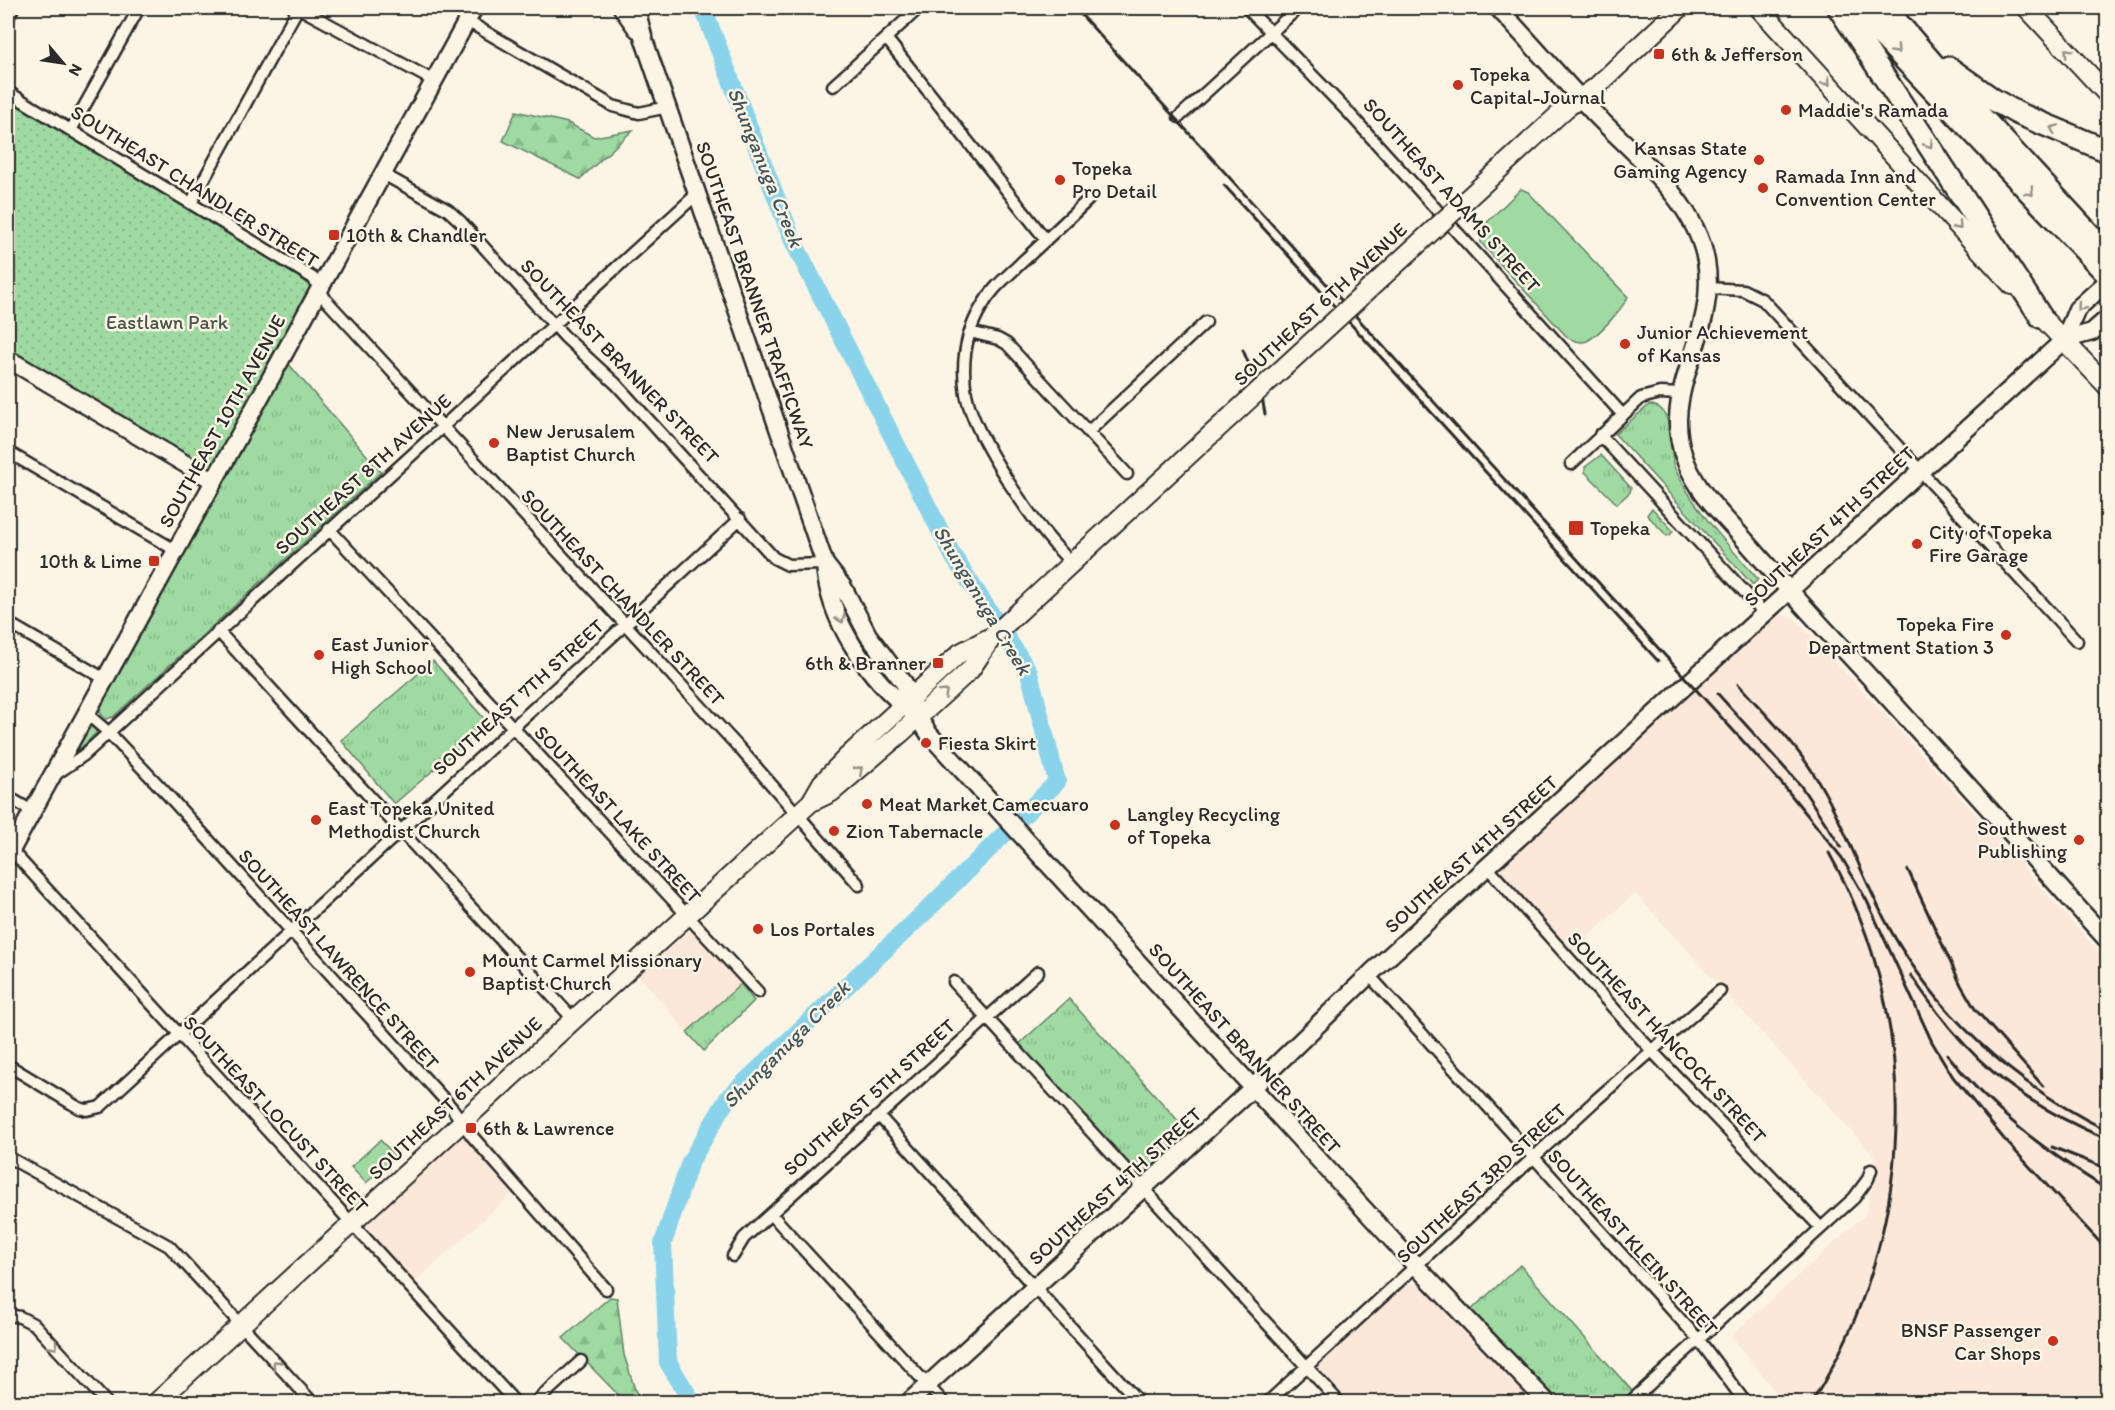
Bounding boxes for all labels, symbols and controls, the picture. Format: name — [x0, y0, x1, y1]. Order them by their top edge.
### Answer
north arrow — [33, 33, 93, 93]
place label: 6th & Jefferson — [1671, 42, 1803, 66]
one-way arrow — [1889, 43, 1900, 54]
marker: 6th & Jefferson — [1652, 47, 1666, 61]
one-way arrow — [2064, 48, 2075, 59]
text: N — [65, 61, 87, 79]
place label: Topeka Capital-Journal — [1470, 62, 1606, 109]
one-way arrow — [1820, 75, 1831, 85]
marker: Topeka Capital-Journal — [1451, 78, 1465, 92]
water label: Shunganuga Creek — [723, 84, 810, 251]
street label: SOUTHEAST ADAMS STREET — [1358, 93, 1546, 297]
place label: Maddie's Ramada — [1798, 98, 1949, 122]
street label: SOUTHEAST CHANDLER STREET — [67, 100, 323, 272]
marker: Maddie's Ramada — [1779, 103, 1793, 117]
one-way arrow — [2049, 124, 2060, 136]
place label: Kansas State Gaming Agency — [1613, 136, 1748, 183]
one-way arrow — [1922, 137, 1933, 148]
street label: SOUTHEAST BRANNER TRAFFICWAY — [691, 138, 819, 453]
marker: Kansas State Gaming Agency — [1752, 153, 1766, 167]
place label: Topeka Pro Detail — [1072, 156, 1157, 203]
place label: Ramada Inn and Convention Center — [1775, 164, 1936, 211]
marker: Topeka Pro Detail — [1053, 173, 1067, 187]
marker: Ramada Inn and Convention Center — [1756, 181, 1770, 195]
one-way arrow — [2022, 185, 2033, 196]
street label: SOUTHEAST 6TH AVENUE — [1228, 217, 1412, 391]
one-way arrow — [1951, 219, 1962, 230]
place label: 10th & Chandler — [346, 223, 486, 247]
marker: 10th & Chandler — [327, 228, 341, 242]
street label: SOUTHEAST BRANNER STREET — [516, 254, 724, 468]
one-way arrow — [2077, 300, 2088, 311]
park label: Eastlawn Park — [106, 310, 229, 334]
street label: SOUTHEAST 10TH AVENUE — [153, 310, 291, 532]
place label: Junior Achievement of Kansas — [1637, 320, 1808, 367]
marker: Junior Achievement of Kansas — [1618, 337, 1632, 351]
street label: SOUTHEAST 8TH AVENUE — [270, 388, 456, 560]
place label: New Jerusalem Baptist Church — [506, 419, 635, 466]
marker: New Jerusalem Baptist Church — [487, 436, 501, 450]
street label: SOUTHEAST 4TH STREET — [1739, 441, 1919, 611]
street label: SOUTHEAST CHANDLER STREET — [516, 484, 730, 710]
place label: Topeka — [1590, 516, 1651, 540]
marker: Topeka — [1567, 519, 1585, 537]
place label: City of Topeka Fire Garage — [1929, 520, 2052, 567]
water label: Shunganuga Creek — [929, 521, 1038, 680]
marker: City of Topeka Fire Garage — [1910, 537, 1924, 551]
place label: 10th & Lime — [39, 549, 142, 573]
marker: 10th & Lime — [147, 554, 161, 568]
place label: Topeka Fire Department Station 3 — [1808, 612, 1994, 659]
one-way arrow — [833, 613, 845, 624]
street label: SOUTHEAST 7TH STREET — [427, 614, 609, 780]
marker: Topeka Fire Department Station 3 — [1999, 628, 2013, 642]
place label: East Junior High School — [331, 632, 433, 679]
marker: East Junior High School — [312, 648, 326, 662]
place label: 6th & Branner — [805, 651, 926, 675]
marker: 6th & Branner — [931, 656, 945, 670]
one-way arrow — [937, 689, 948, 700]
street label: SOUTHEAST LAKE STREET — [529, 720, 707, 908]
place label: Fiesta Skirt — [938, 731, 1037, 755]
marker: Fiesta Skirt — [919, 736, 933, 750]
one-way arrow — [852, 766, 863, 777]
street label: SOUTHEAST 4TH STREET — [1380, 770, 1562, 938]
place label: Meat Market Camecuaro — [879, 792, 1089, 816]
place label: East Topeka United Methodist Church — [328, 796, 494, 843]
marker: Meat Market Camecuaro — [860, 797, 874, 811]
place label: Langley Recycling of Topeka — [1127, 802, 1281, 849]
marker: East Topeka United Methodist Church — [309, 813, 323, 827]
place label: Southwest Publishing — [1977, 816, 2068, 863]
marker: Langley Recycling of Topeka — [1108, 818, 1122, 832]
place label: Zion Tabernacle — [846, 819, 983, 843]
marker: Zion Tabernacle — [827, 824, 841, 838]
marker: Southwest Publishing — [2072, 833, 2086, 847]
street label: SOUTHEAST LAWRENCE STREET — [234, 844, 444, 1074]
place label: Los Portales — [770, 917, 875, 941]
marker: Los Portales — [751, 922, 765, 936]
street label: SOUTHEAST HANCOCK STREET — [1563, 926, 1771, 1148]
street label: SOUTHEAST BRANNER STREET — [1144, 938, 1346, 1158]
place label: Mount Carmel Missionary Baptist Church — [482, 948, 702, 995]
marker: Mount Carmel Missionary Baptist Church — [463, 965, 477, 979]
water label: Shunganuga Creek — [717, 974, 856, 1113]
street label: SOUTHEAST LOCUST STREET — [178, 1010, 374, 1218]
street label: SOUTHEAST 6TH AVENUE — [363, 1011, 547, 1185]
street label: SOUTHEAST 5TH STREET — [778, 1013, 960, 1181]
street label: SOUTHEAST 3RD STREET — [1391, 1098, 1571, 1268]
street label: SOUTHEAST 4TH STREET — [1024, 1102, 1206, 1270]
place label: 6th & Lawrence — [483, 1116, 615, 1140]
marker: 6th & Lawrence — [464, 1121, 478, 1135]
street label: SOUTHEAST KLEIN STREET — [1543, 1144, 1723, 1340]
place label: BNSF Passenger Car Shops — [1901, 1318, 2041, 1365]
marker: BNSF Passenger Car Shops — [2046, 1334, 2060, 1348]
one-way arrow — [47, 1339, 58, 1350]
one-way arrow — [273, 1361, 284, 1372]

